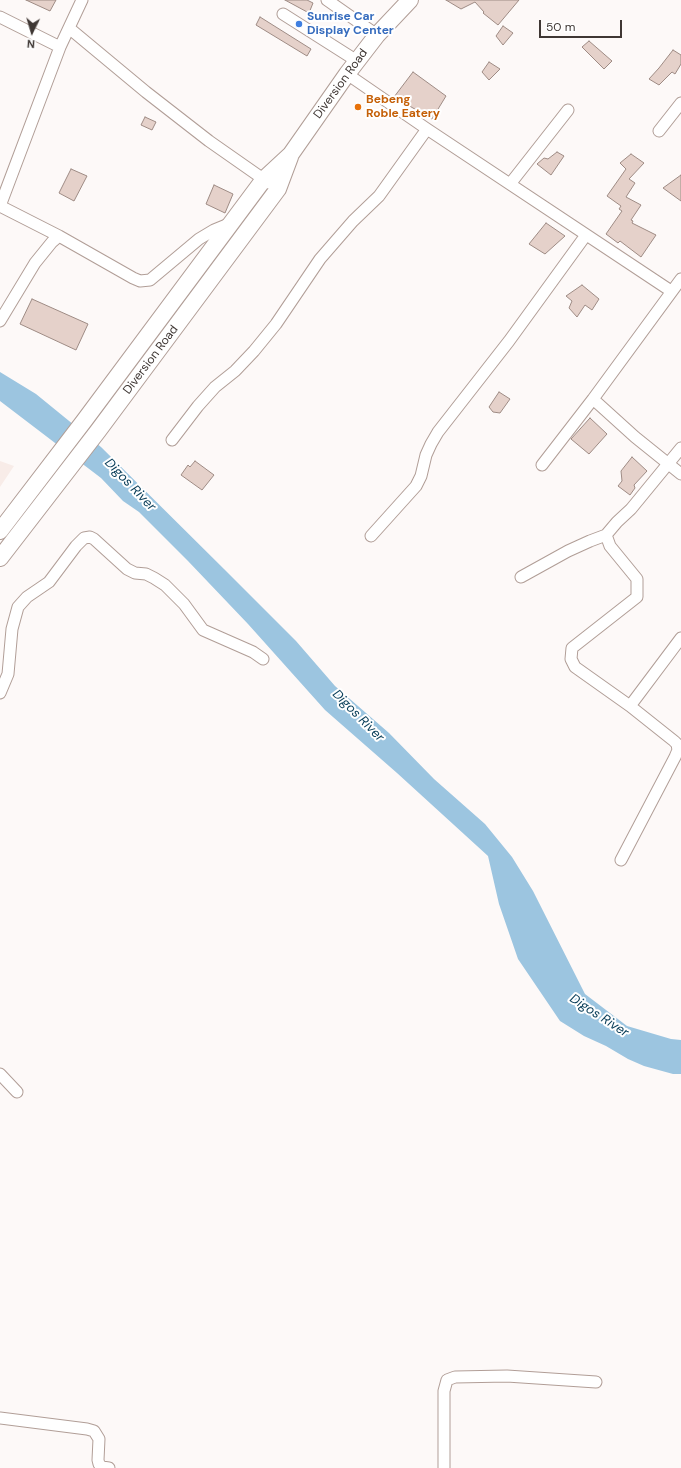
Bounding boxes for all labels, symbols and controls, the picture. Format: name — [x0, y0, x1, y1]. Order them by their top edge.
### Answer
place label: Sunrise Car Display Center — [307, 10, 394, 38]
north arrow — [12, 12, 52, 52]
scale bar — [541, 12, 624, 38]
marker: Sunrise Car Display Center — [294, 19, 304, 29]
text: 50 m — [546, 19, 575, 35]
text: N — [26, 37, 36, 51]
street label: Diversion Road — [311, 46, 371, 122]
place label: Bebeng Roble Eatery — [366, 93, 440, 121]
marker: Bebeng Roble Eatery — [353, 102, 363, 112]
street label: Diversion Road — [120, 323, 182, 397]
water label: Digos River — [101, 456, 159, 514]
water label: Digos River — [329, 687, 387, 745]
water label: Digos River — [567, 991, 631, 1041]

